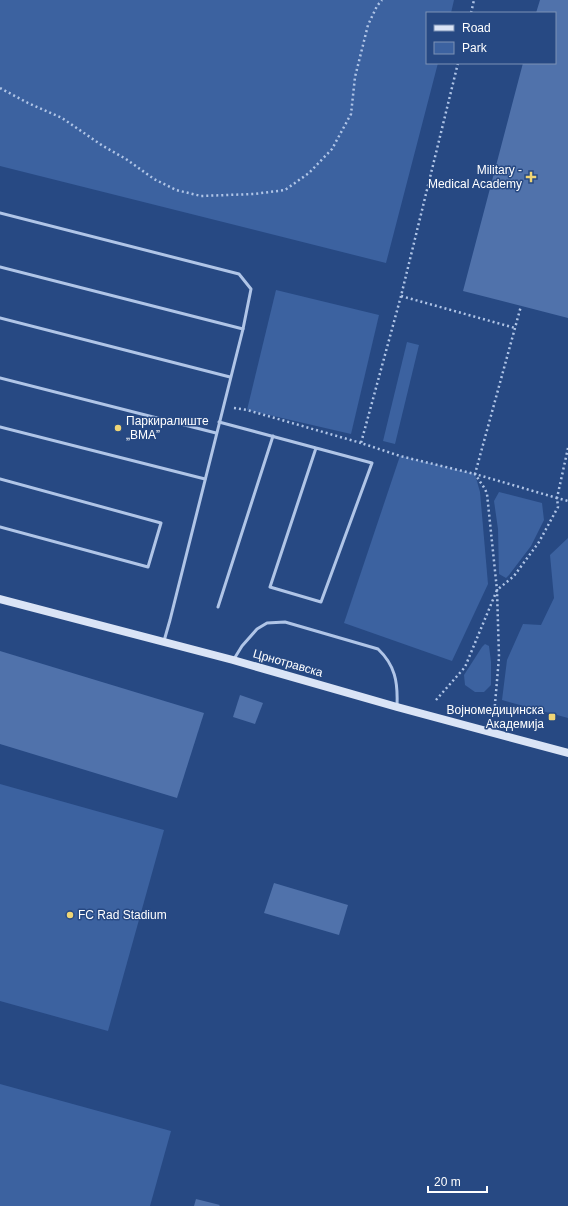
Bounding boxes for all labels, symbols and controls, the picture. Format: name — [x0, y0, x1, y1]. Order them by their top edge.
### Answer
legend — [426, 12, 556, 64]
text: Road — [462, 21, 491, 35]
text: Park — [462, 41, 488, 55]
place label: Military - Medical Academy — [428, 163, 522, 191]
marker: Military - Medical Academy — [525, 171, 537, 183]
place label: Паркиралиште „ВМА” — [126, 414, 209, 442]
marker: Паркиралиште „ВМА” — [113, 423, 123, 433]
street label: Црнотравска — [252, 646, 325, 680]
place label: Војномедицинска Академија — [447, 703, 544, 731]
marker: Војномедицинска Академија — [547, 712, 557, 722]
place label: FC Rad Stadium — [78, 908, 167, 922]
marker: FC Rad Stadium — [65, 910, 75, 920]
scale bar — [428, 1168, 487, 1194]
text: 20 m — [434, 1175, 461, 1189]

